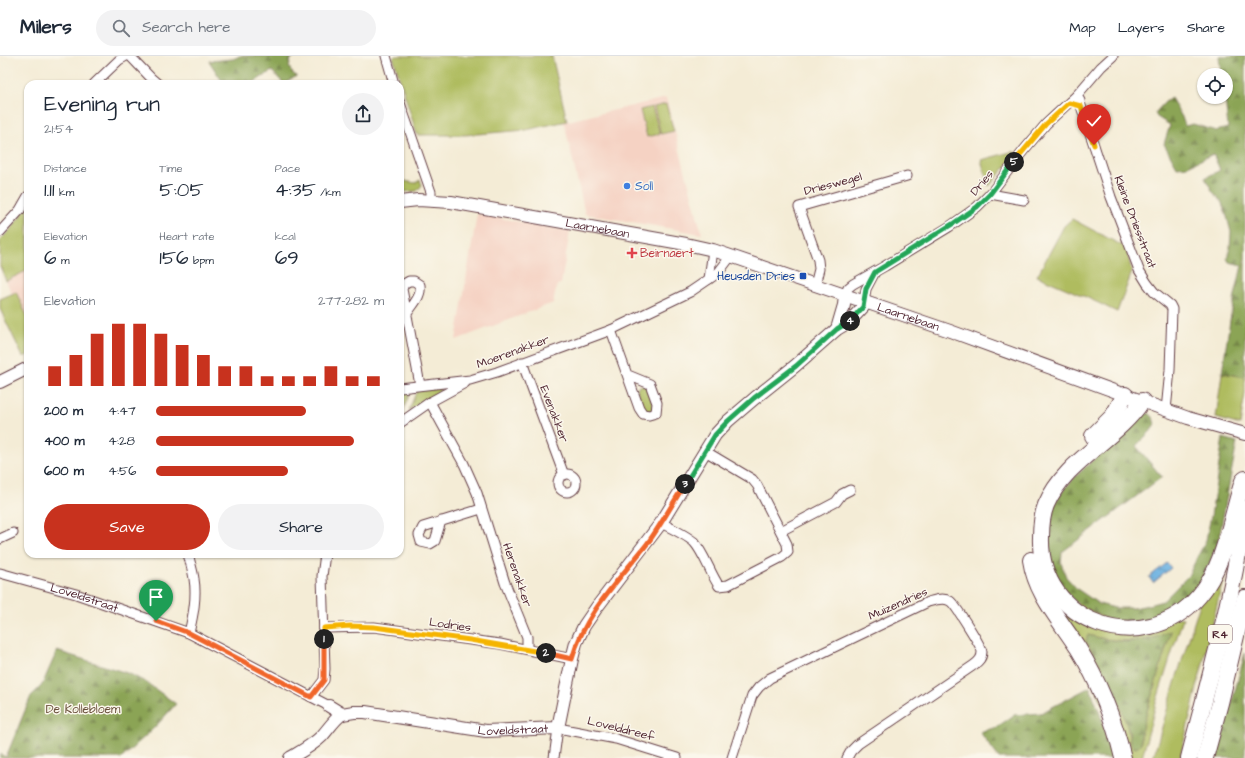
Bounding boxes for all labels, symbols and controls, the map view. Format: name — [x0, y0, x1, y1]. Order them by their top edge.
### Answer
search box — [96, 10, 376, 46]
text: Milers — [20, 14, 72, 41]
icon: search — [110, 17, 132, 39]
text: Search here — [142, 17, 230, 38]
text: Map — [1069, 18, 1096, 38]
text: Layers — [1118, 18, 1165, 38]
text: Share — [1187, 18, 1225, 38]
map controls — [1197, 68, 1233, 104]
button: locate — [1197, 68, 1233, 104]
text: Evening run — [44, 89, 160, 120]
button: share — [342, 93, 384, 135]
pin — [1077, 104, 1111, 145]
icon: check — [1083, 110, 1105, 132]
text: 21:54 — [44, 120, 73, 138]
pin: 5 — [1004, 152, 1024, 172]
text: 5 — [1010, 154, 1018, 169]
text: Distance — [44, 161, 87, 176]
text: Time — [159, 161, 182, 176]
text: Pace — [275, 161, 300, 176]
street label: Dries — [966, 167, 998, 199]
street label: Drieswegel — [802, 168, 864, 201]
street label: Kleine Driesstraat — [1109, 173, 1161, 271]
text: 1.11 — [44, 176, 55, 204]
text: 5:05 — [159, 176, 204, 204]
text: 4:35 — [275, 176, 316, 204]
place label: Soll — [635, 178, 653, 195]
marker: Soll — [622, 181, 632, 191]
text: km — [55, 185, 74, 200]
text: /km — [316, 185, 341, 200]
street label: Laarnebaan — [564, 214, 631, 242]
text: Elevation — [44, 229, 87, 244]
text: Heart rate — [159, 229, 215, 244]
text: kcal — [275, 229, 296, 244]
text: 6 — [44, 244, 57, 272]
text: 156 — [159, 244, 189, 272]
text: 69 — [275, 244, 299, 272]
place label: Beirnaert — [640, 245, 694, 262]
marker: Beirnaert — [627, 248, 637, 258]
text: m — [57, 253, 70, 268]
text: bpm — [189, 253, 214, 268]
place label: Heusden Dries — [717, 268, 795, 285]
marker: Heusden Dries — [798, 271, 808, 281]
text: Elevation — [44, 292, 95, 310]
text: 277–282 m — [318, 292, 384, 310]
street label: Laarnebaan — [875, 298, 942, 335]
pin: 4 — [840, 311, 860, 331]
text: 4 — [846, 313, 854, 328]
street label: Moerenakker — [474, 331, 552, 373]
street label: Evenakker — [535, 383, 573, 445]
text: 200 m — [44, 402, 83, 420]
text: 4:47 — [108, 402, 136, 420]
text: 400 m — [44, 432, 85, 450]
text: 4:28 — [108, 432, 135, 450]
text: 600 m — [44, 462, 84, 480]
text: 4:56 — [108, 462, 136, 480]
pin: 3 — [675, 474, 695, 494]
text: 3 — [682, 476, 688, 491]
button: Save — [44, 504, 210, 550]
button: Share — [218, 504, 384, 550]
street label: Herenakker — [498, 541, 536, 610]
street label: Loveldstraat — [49, 579, 121, 617]
pin — [139, 580, 173, 621]
street label: Muizendries — [866, 583, 930, 625]
icon: arrive — [145, 586, 167, 608]
street label: Lodries — [428, 614, 472, 636]
road number: R4 — [1208, 625, 1232, 643]
pin: 1 — [314, 629, 334, 649]
text: 1 — [323, 631, 325, 646]
pin: 2 — [536, 643, 556, 663]
text: 2 — [543, 645, 549, 660]
park label: De Kollebloem — [46, 701, 121, 718]
street label: Lovelddreef — [586, 712, 657, 746]
street label: Loveldstraat — [477, 720, 549, 740]

